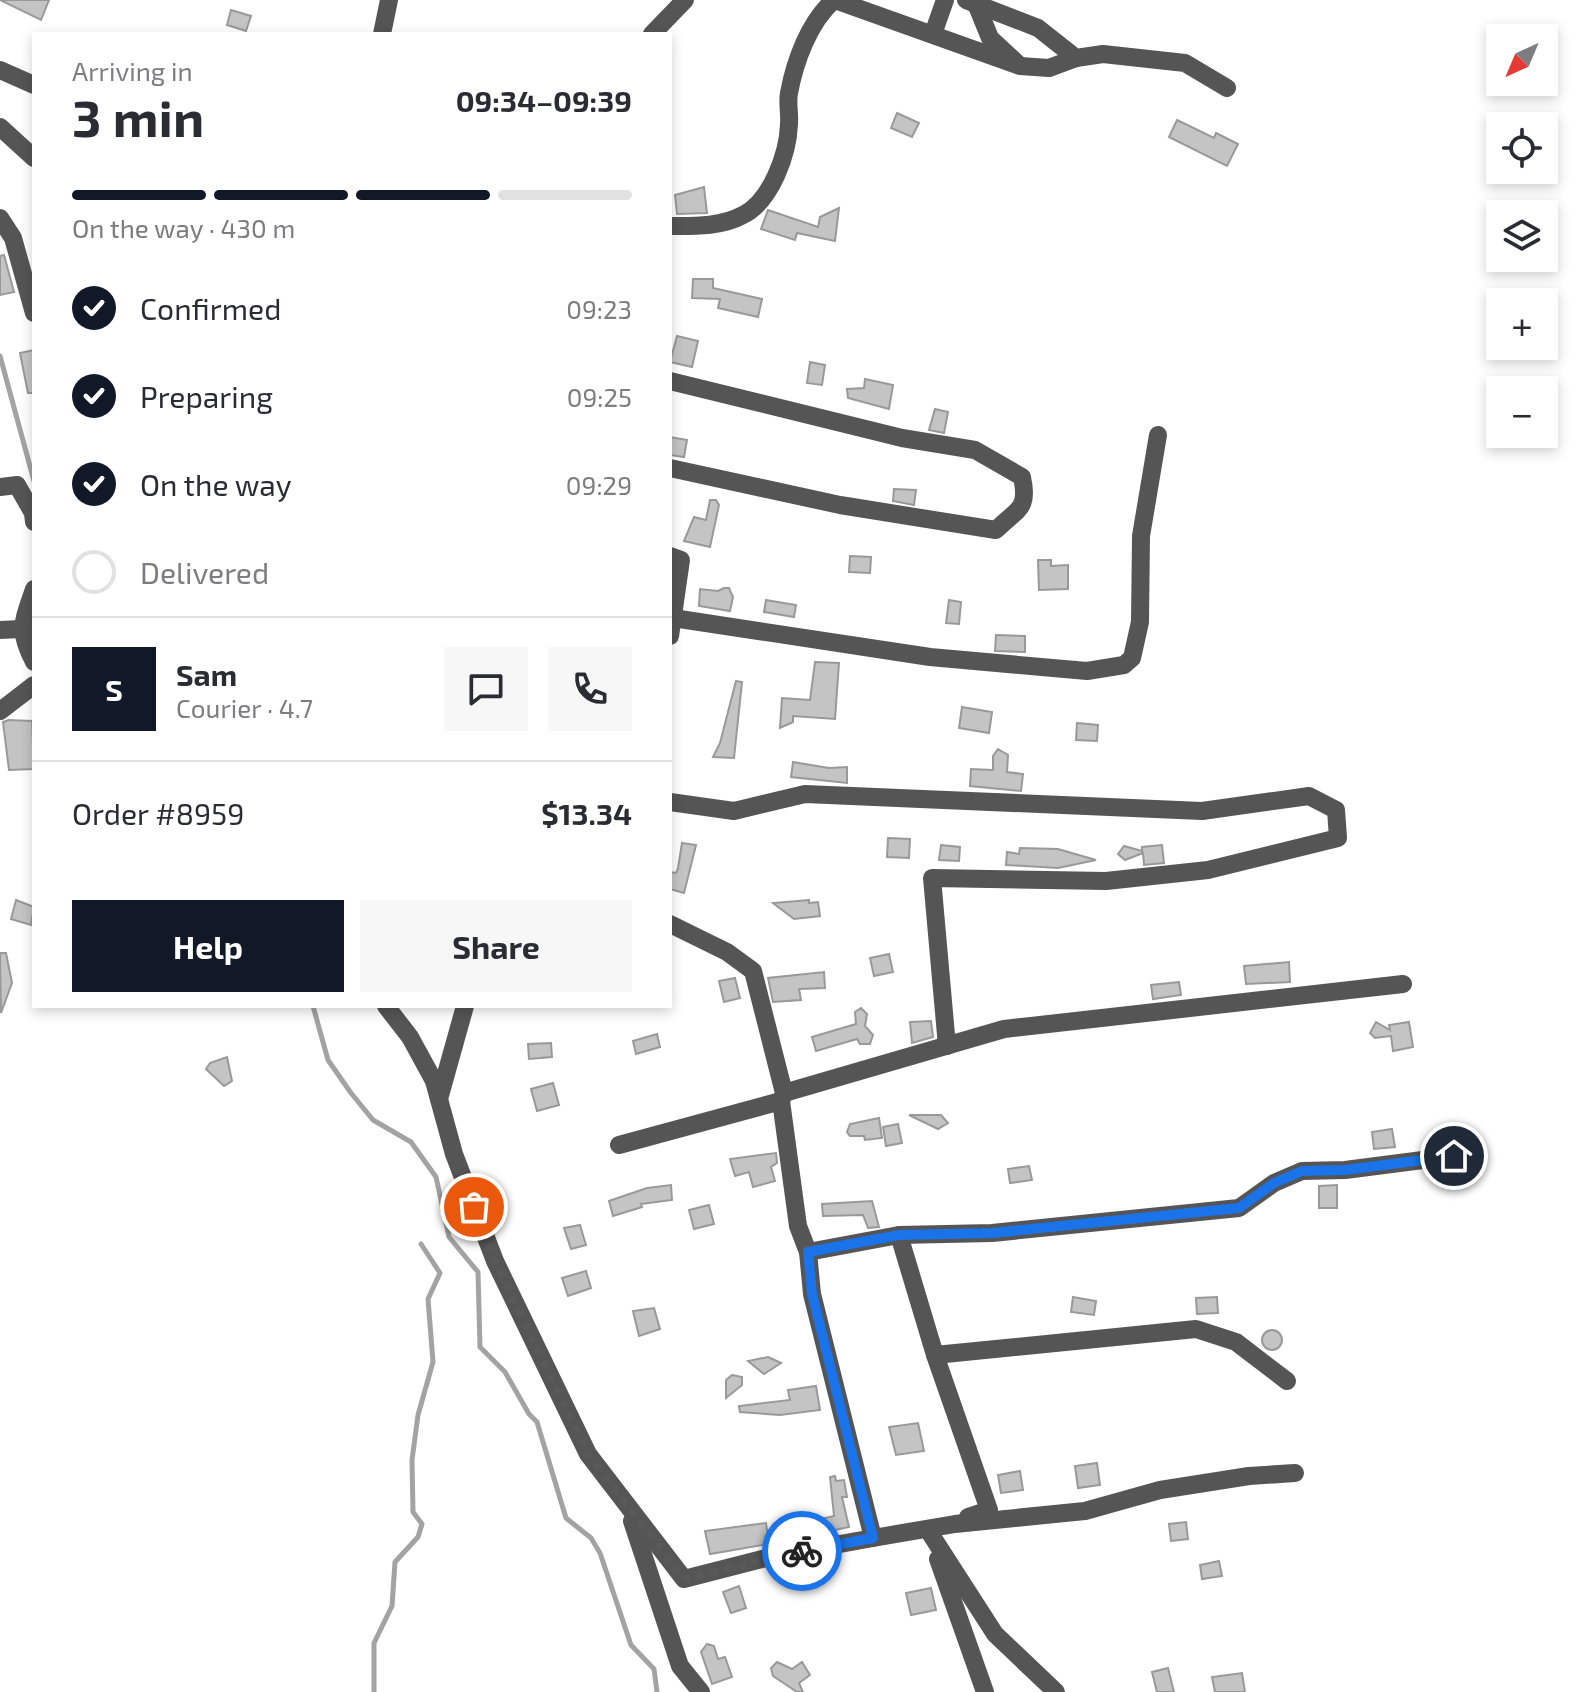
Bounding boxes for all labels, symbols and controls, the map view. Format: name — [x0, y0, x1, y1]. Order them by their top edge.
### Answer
north arrow — [1486, 24, 1558, 96]
map controls — [1486, 24, 1558, 448]
text: Arriving in — [72, 55, 193, 86]
text: 09:34–09:39 — [456, 82, 632, 118]
text: 3 min — [72, 85, 204, 147]
button: locate — [1486, 112, 1558, 184]
button: layers — [1486, 200, 1558, 272]
text: On the way · 430 m — [72, 212, 295, 243]
icon: check — [72, 286, 116, 330]
button: + — [1486, 288, 1558, 360]
text: Confirmed — [140, 290, 281, 326]
text: 09:23 — [566, 293, 632, 324]
icon: check — [72, 374, 116, 418]
button: − — [1486, 376, 1558, 448]
text: Preparing — [140, 378, 273, 414]
text: 09:25 — [567, 381, 632, 412]
icon: check — [72, 462, 116, 506]
text: On the way — [140, 466, 292, 502]
text: 09:29 — [566, 469, 632, 500]
text: Delivered — [140, 554, 269, 590]
button: chat — [444, 647, 528, 731]
button: phone — [548, 647, 632, 731]
text: Sam — [176, 656, 237, 692]
text: S — [105, 671, 123, 707]
text: Courier · 4.7 — [176, 692, 313, 723]
text: Order #8959 — [72, 795, 244, 831]
text: $13.34 — [541, 795, 632, 831]
button: Help — [72, 900, 344, 992]
button: Share — [360, 900, 632, 992]
pin — [1420, 1122, 1488, 1190]
icon: home — [1432, 1134, 1476, 1178]
pin — [440, 1173, 508, 1241]
icon: bag — [452, 1185, 496, 1229]
courier — [762, 1511, 842, 1591]
icon: bike — [780, 1529, 824, 1573]

